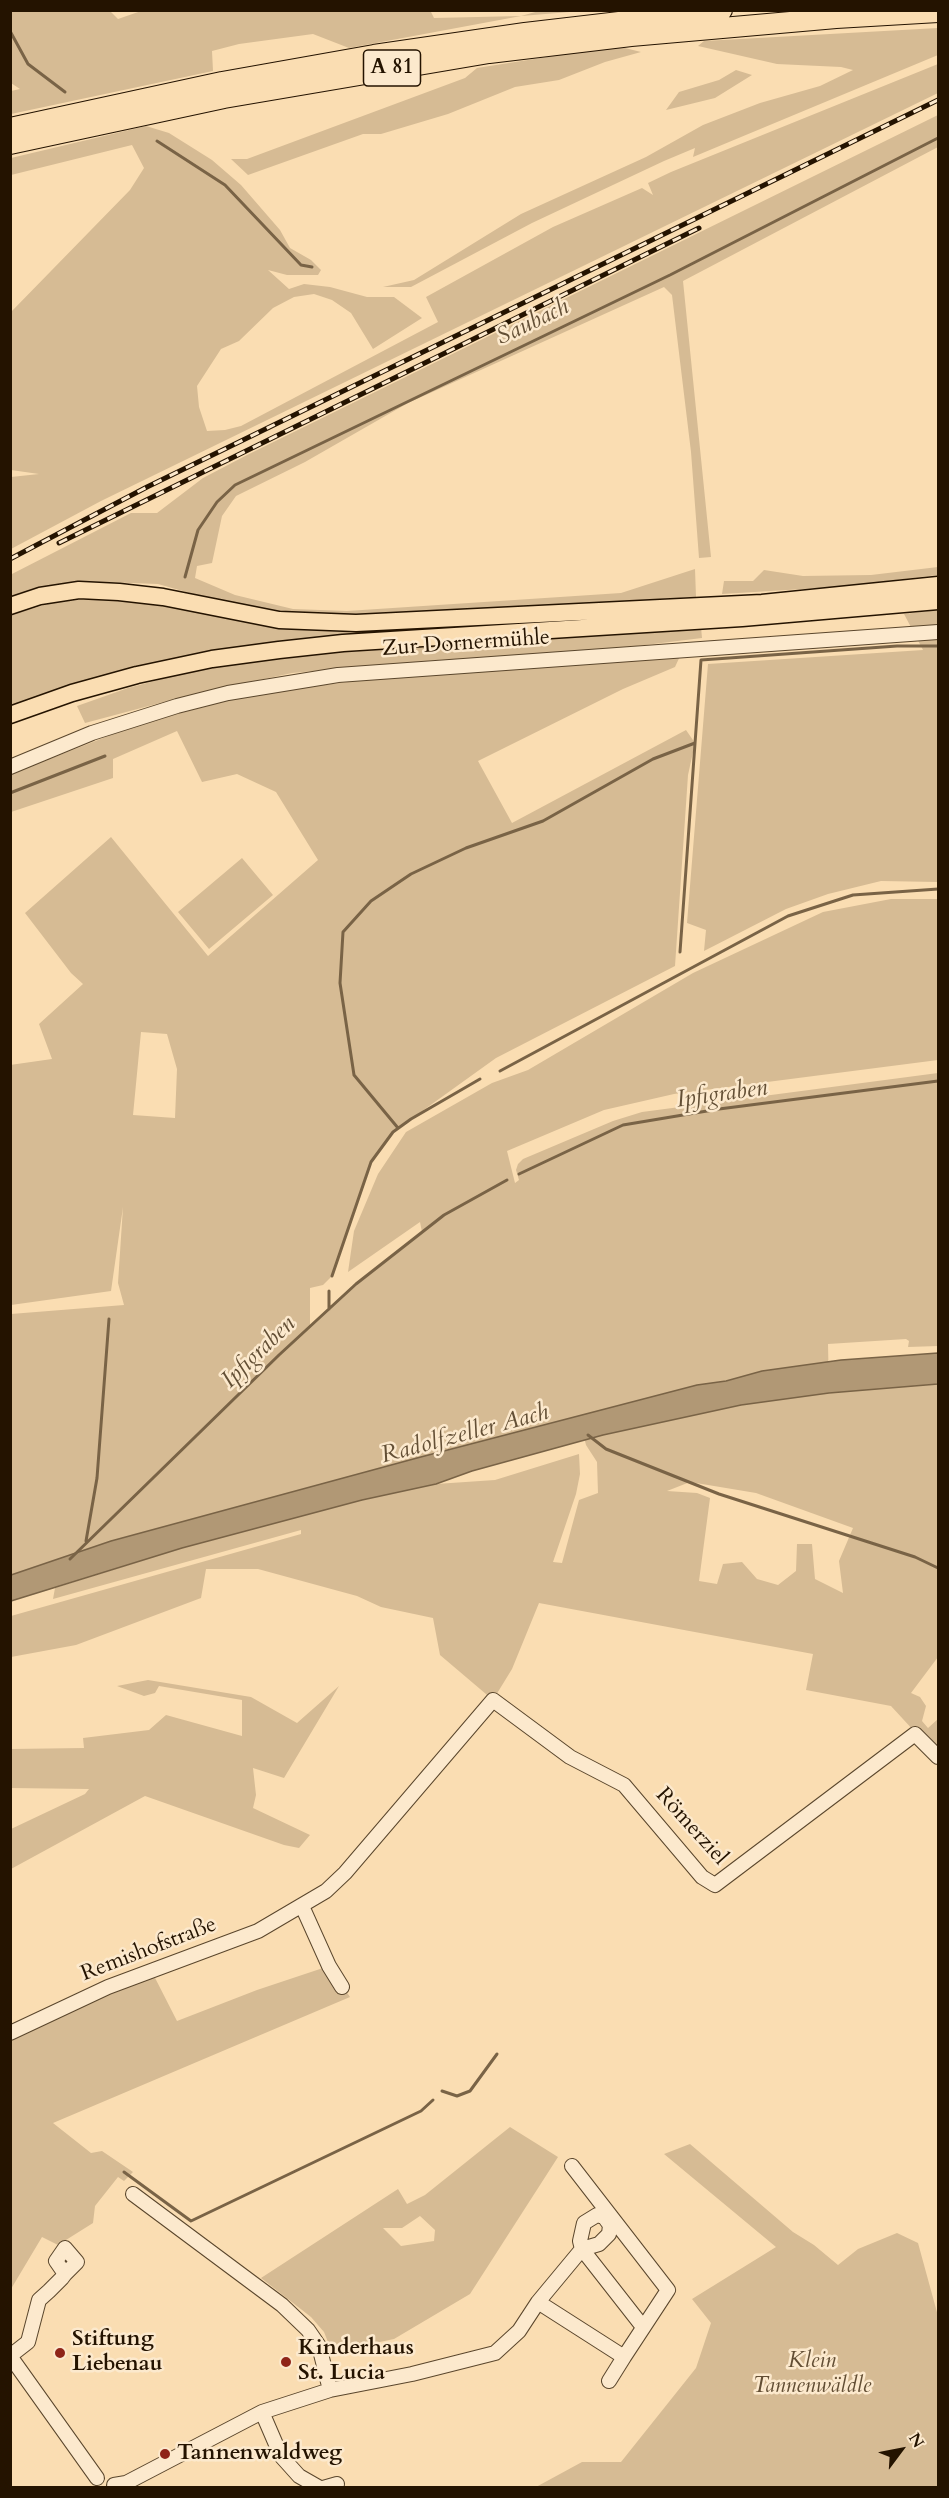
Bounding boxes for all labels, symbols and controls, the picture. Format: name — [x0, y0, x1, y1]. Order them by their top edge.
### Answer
road number: A 81 — [364, 50, 420, 86]
water label: Saubach — [492, 293, 574, 353]
street label: Zur Dornermühle — [381, 625, 551, 663]
water label: Ipfigraben — [675, 1074, 769, 1116]
water label: Ipfigraben — [216, 1311, 302, 1395]
water label: Radolfzeller Aach — [378, 1399, 552, 1471]
street label: Römerziel — [649, 1783, 733, 1871]
street label: Remishofstraße — [78, 1912, 220, 1988]
place label: Stiftung Liebenau — [72, 2327, 163, 2378]
place label: Kinderhaus St. Lucia — [298, 2336, 414, 2388]
marker: Stiftung Liebenau — [53, 2346, 67, 2360]
park label: Klein Tannenwäldle — [753, 2349, 871, 2400]
marker: Kinderhaus St. Lucia — [279, 2355, 293, 2369]
north arrow — [871, 2420, 931, 2480]
text: N — [903, 2429, 929, 2452]
place label: Tannenwaldweg — [177, 2441, 342, 2467]
marker: Tannenwaldweg — [158, 2447, 172, 2461]

